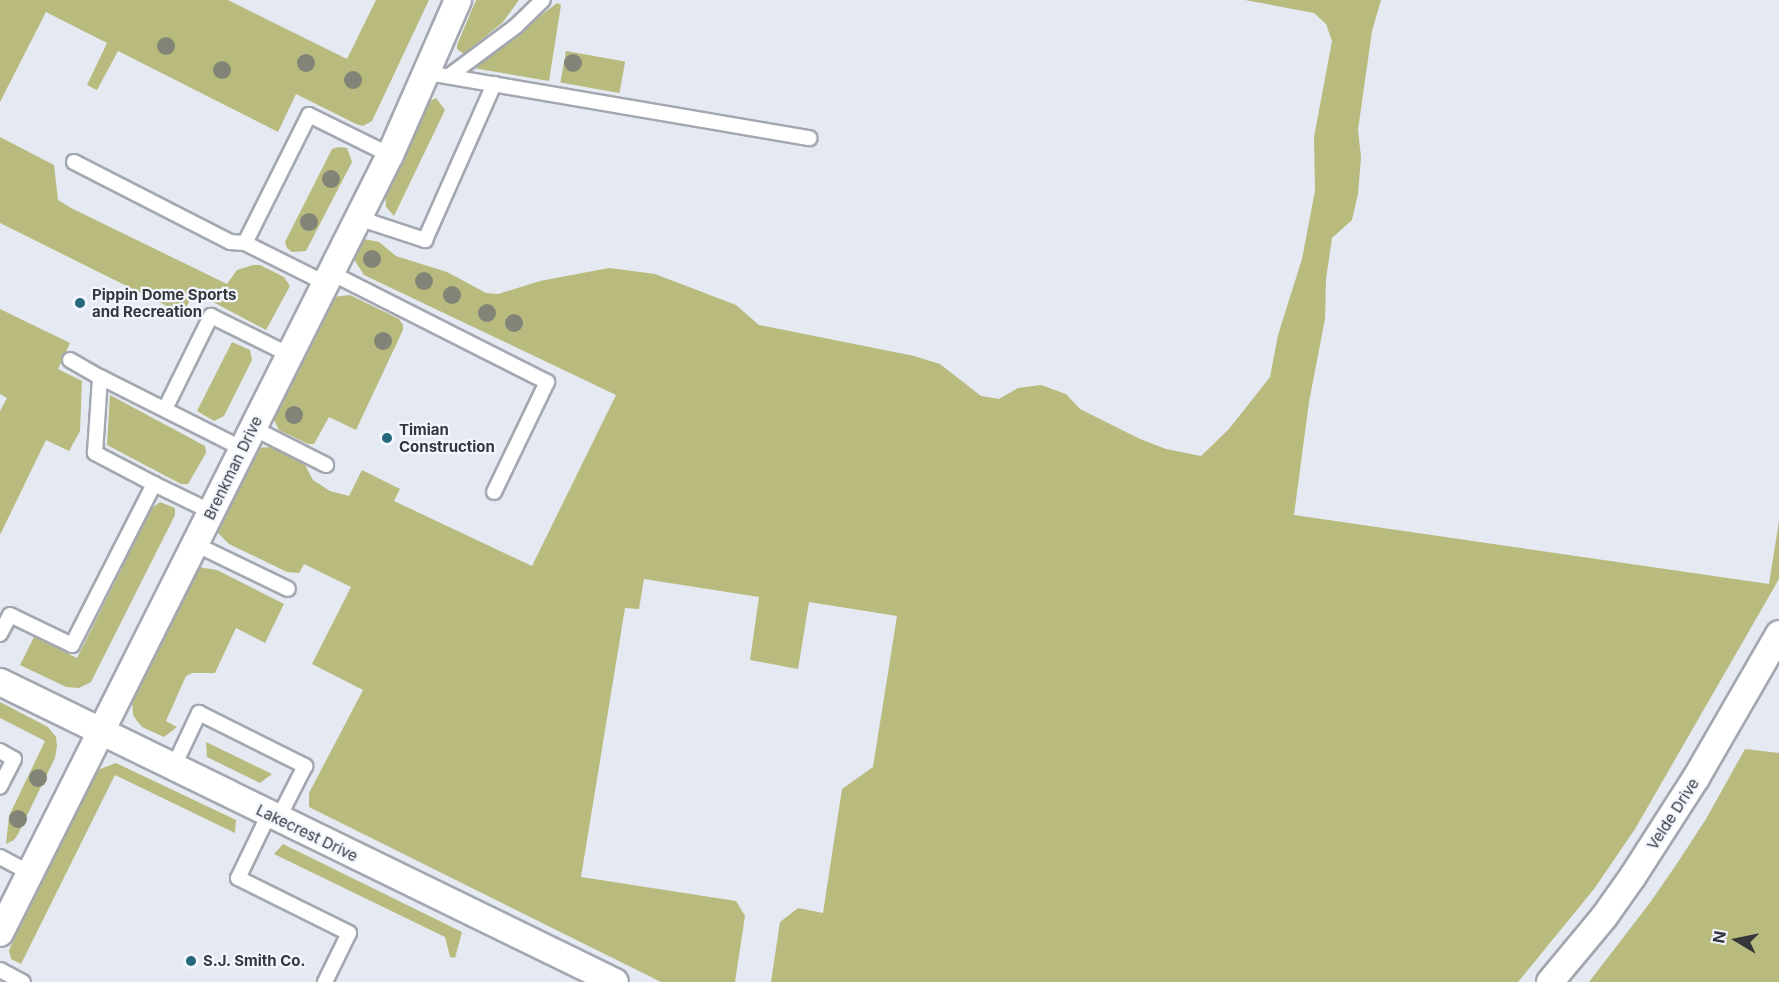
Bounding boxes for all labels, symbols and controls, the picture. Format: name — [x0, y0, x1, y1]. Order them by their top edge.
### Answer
place label: Pippin Dome Sports and Recreation — [92, 285, 237, 320]
marker: Pippin Dome Sports and Recreation — [73, 296, 87, 310]
street label: Brenkman Drive — [200, 413, 266, 523]
place label: Timian Construction — [399, 420, 495, 455]
marker: Timian Construction — [380, 431, 394, 445]
street label: Velde Drive — [1643, 775, 1703, 853]
street label: Lakecrest Drive — [253, 801, 361, 865]
north arrow — [1707, 910, 1767, 970]
text: N — [1708, 929, 1730, 945]
place label: S.J. Smith Co. — [203, 952, 306, 970]
marker: S.J. Smith Co. — [184, 954, 198, 968]

